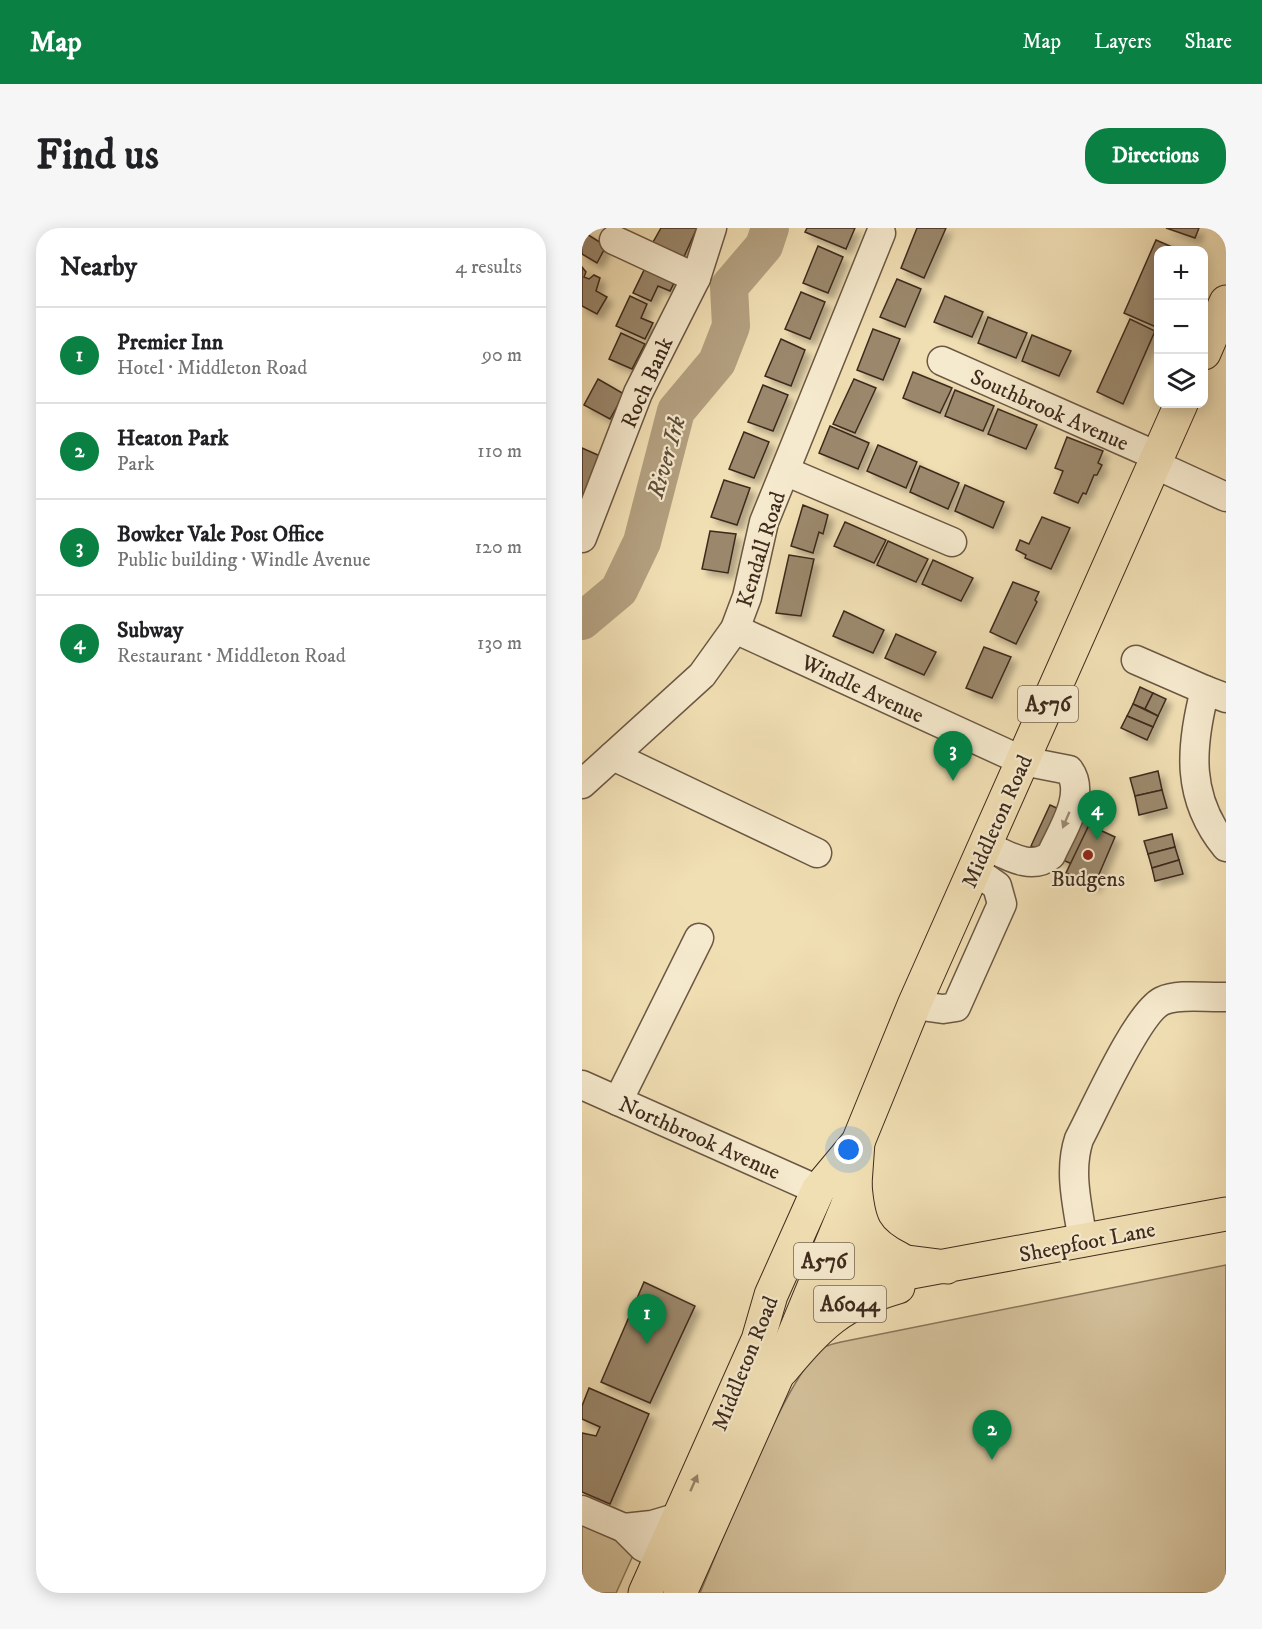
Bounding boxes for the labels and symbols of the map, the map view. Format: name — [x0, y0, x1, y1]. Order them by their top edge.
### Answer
street label: Roch Bank — [615, 333, 679, 432]
street label: Southbrook Avenue — [966, 363, 1133, 457]
water label: River Irk — [641, 413, 693, 503]
street label: Kendall Road — [731, 488, 792, 611]
street label: Windle Avenue — [796, 649, 928, 729]
road number: A576 — [1018, 686, 1078, 722]
pin: 3 — [934, 732, 973, 781]
street label: Middleton Road — [956, 751, 1039, 892]
pin: 4 — [1078, 790, 1116, 840]
one-way arrow — [1061, 812, 1071, 830]
marker: Budgens — [1081, 848, 1095, 862]
place label: Budgens — [1051, 866, 1125, 893]
street label: Northbrook Avenue — [615, 1091, 784, 1186]
your location — [834, 1135, 863, 1164]
street label: Sheepfoot Lane — [1017, 1216, 1158, 1269]
road number: A576 — [794, 1243, 854, 1279]
road number: A6044 — [814, 1286, 886, 1322]
street label: Middleton Road — [706, 1292, 785, 1435]
pin: 1 — [628, 1294, 666, 1344]
pin: 2 — [972, 1410, 1012, 1460]
one-way arrow — [689, 1474, 699, 1492]

